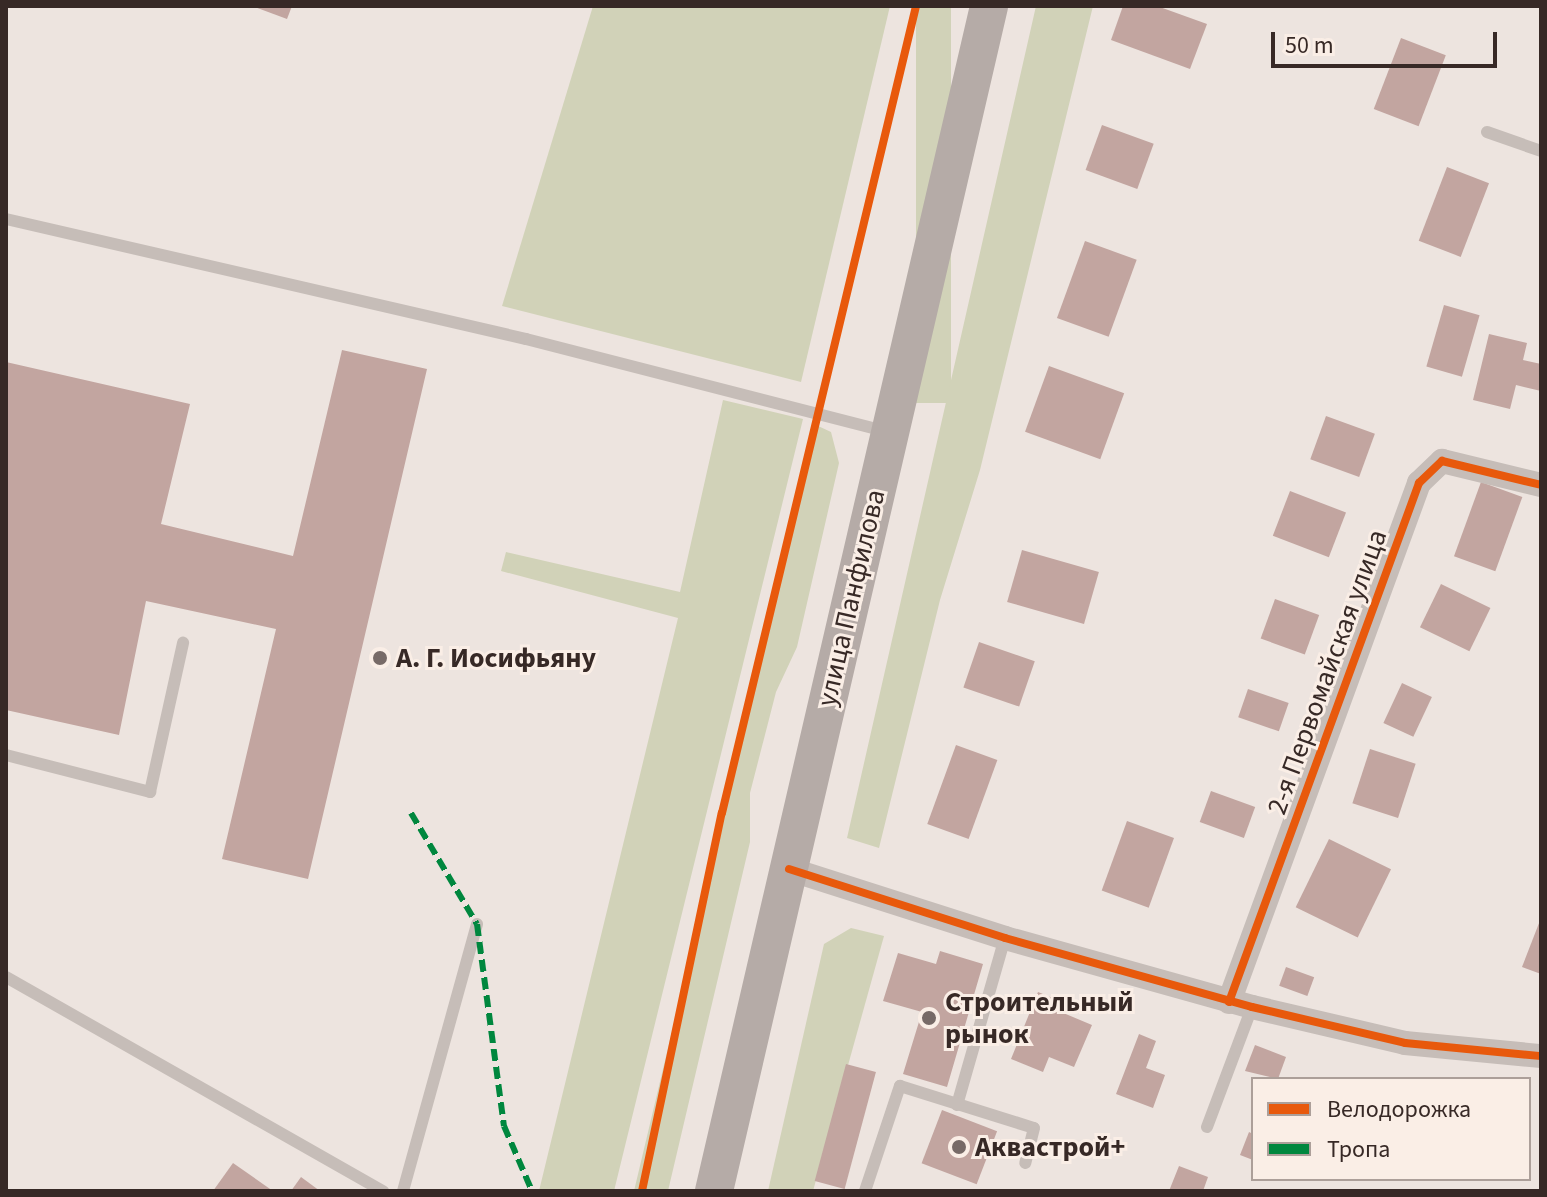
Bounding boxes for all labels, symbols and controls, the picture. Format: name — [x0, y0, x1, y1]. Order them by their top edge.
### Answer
scale bar — [1275, 16, 1501, 66]
text: 50 m — [1285, 28, 1334, 63]
street label: улица Панфилова — [810, 486, 892, 710]
street label: 2-я Первомайская улица — [1260, 525, 1394, 819]
place label: А. Г. Иосифьяну — [396, 641, 596, 675]
marker: А. Г. Иосифьяну — [371, 649, 389, 667]
place label: Строительный рынок — [945, 985, 1134, 1051]
marker: Строительный рынок — [920, 1009, 938, 1027]
legend — [1251, 1077, 1531, 1181]
text: Велодорожка — [1327, 1092, 1471, 1127]
place label: Аквастрой+ — [975, 1130, 1125, 1164]
text: Тропа — [1327, 1132, 1390, 1167]
marker: Аквастрой+ — [950, 1138, 968, 1156]

